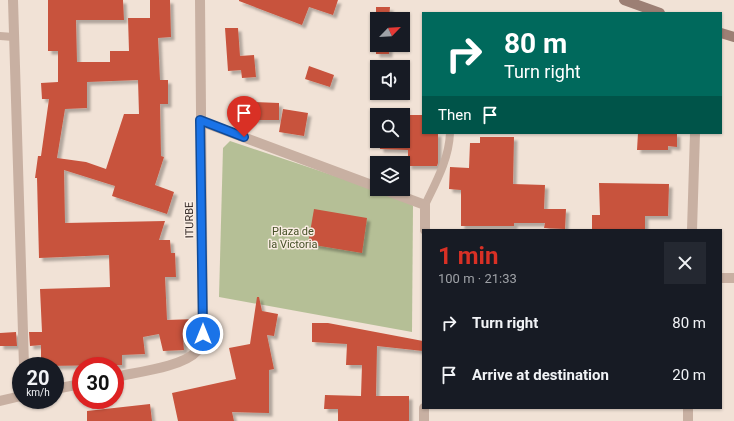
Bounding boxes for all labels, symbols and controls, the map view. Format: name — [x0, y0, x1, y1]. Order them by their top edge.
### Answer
north arrow — [370, 12, 410, 52]
map controls — [370, 12, 410, 196]
text: 80 m — [504, 27, 567, 60]
icon: right — [438, 28, 490, 80]
button: sound — [370, 60, 410, 100]
text: Turn right — [504, 61, 581, 82]
pin — [227, 96, 261, 137]
icon: arrive — [233, 102, 255, 124]
icon: arrive — [479, 104, 501, 126]
text: Then — [438, 106, 471, 124]
button: search — [370, 108, 410, 148]
button: layers — [370, 156, 410, 196]
street label: ITURBE — [183, 202, 196, 238]
park label: Plaza de la Victoria — [269, 225, 317, 251]
text: 1 min — [438, 242, 498, 270]
button: close — [664, 242, 706, 284]
text: 100 m · 21:33 — [438, 271, 517, 286]
icon: right — [438, 312, 460, 334]
position arrow — [182, 313, 224, 355]
text: Turn right — [472, 314, 538, 332]
text: 80 m — [672, 314, 706, 332]
speed limit sign: 30 — [72, 357, 124, 409]
icon: arrive — [438, 364, 460, 386]
text: 20 — [27, 366, 49, 390]
text: Arrive at destination — [472, 366, 609, 384]
text: 20 m — [672, 366, 706, 384]
text: km/h — [26, 387, 50, 398]

